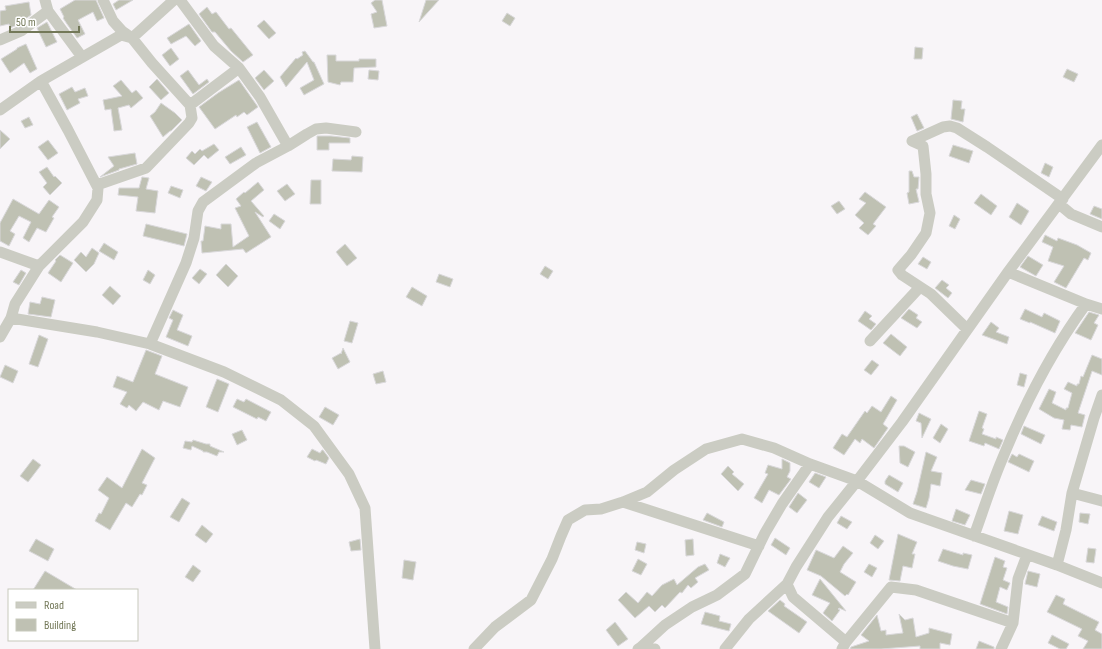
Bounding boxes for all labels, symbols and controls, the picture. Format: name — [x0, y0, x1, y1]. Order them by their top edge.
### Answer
scale bar — [10, 8, 79, 34]
text: 50 m — [16, 15, 36, 30]
legend — [8, 589, 138, 641]
text: Road — [44, 598, 64, 613]
text: Building — [44, 618, 76, 633]

